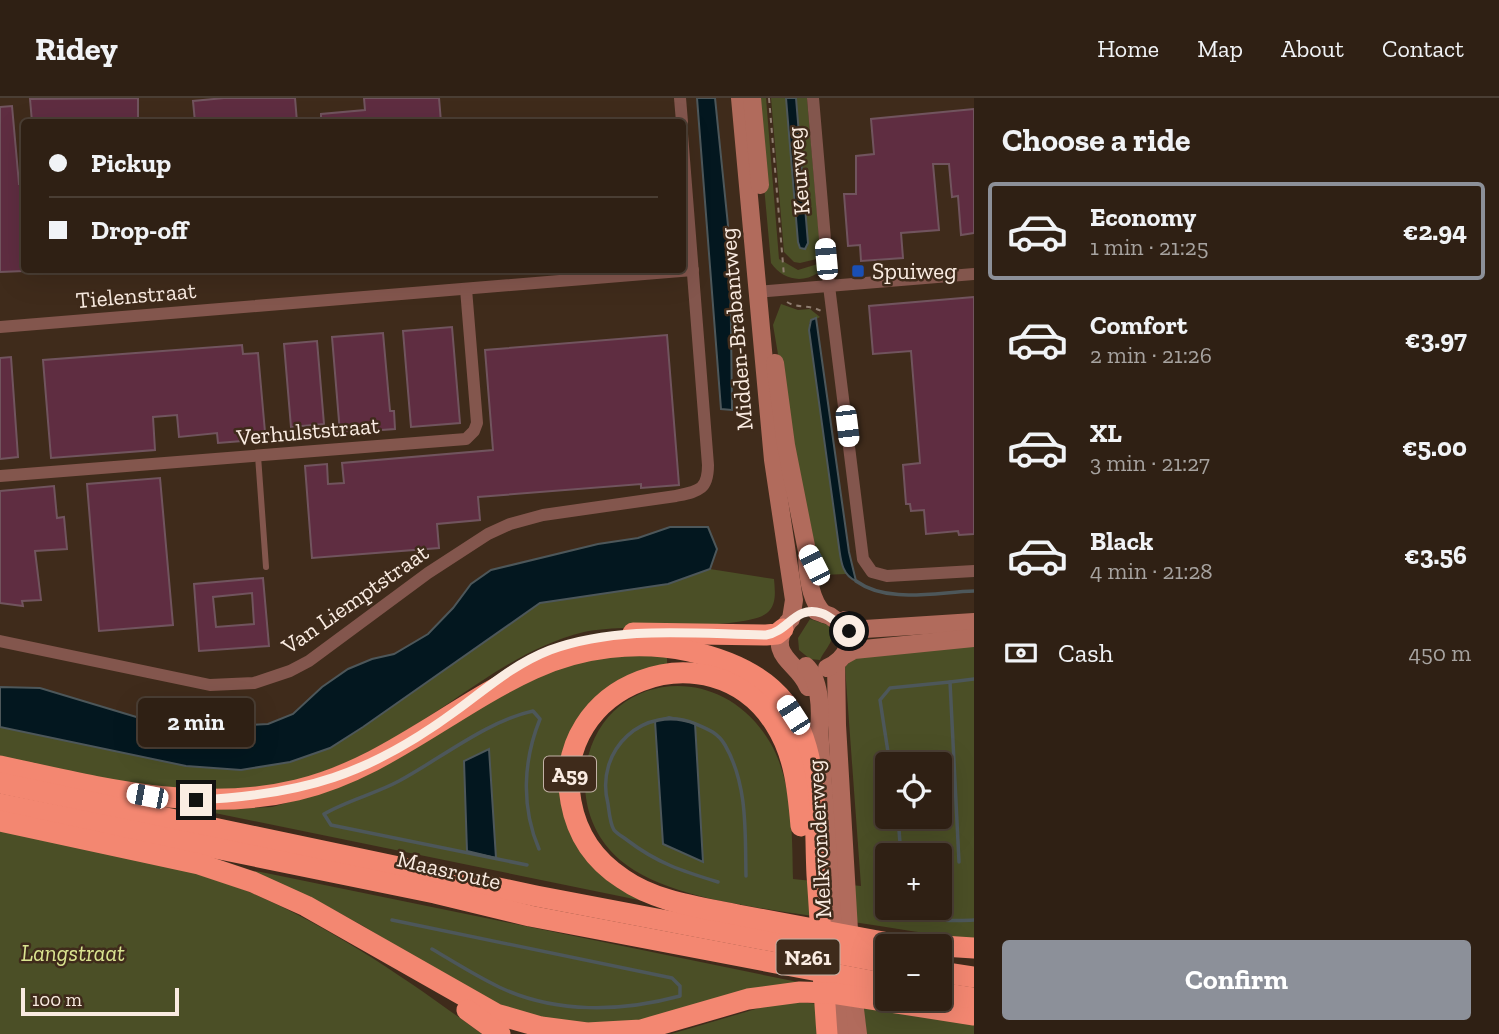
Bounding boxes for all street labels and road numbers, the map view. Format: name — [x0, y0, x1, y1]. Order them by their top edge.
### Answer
street label: Keurweg — [780, 125, 816, 216]
street label: Midden-Brabantweg — [713, 226, 759, 432]
street label: Tielenstraat — [75, 276, 198, 314]
street label: Verhulststraat — [234, 411, 381, 451]
street label: Van Liemptstraat — [275, 538, 434, 661]
road number: A59 — [544, 756, 596, 792]
street label: Melkvonderweg — [801, 759, 837, 919]
street label: Maasroute — [394, 844, 504, 896]
road number: N261 — [776, 940, 840, 974]

